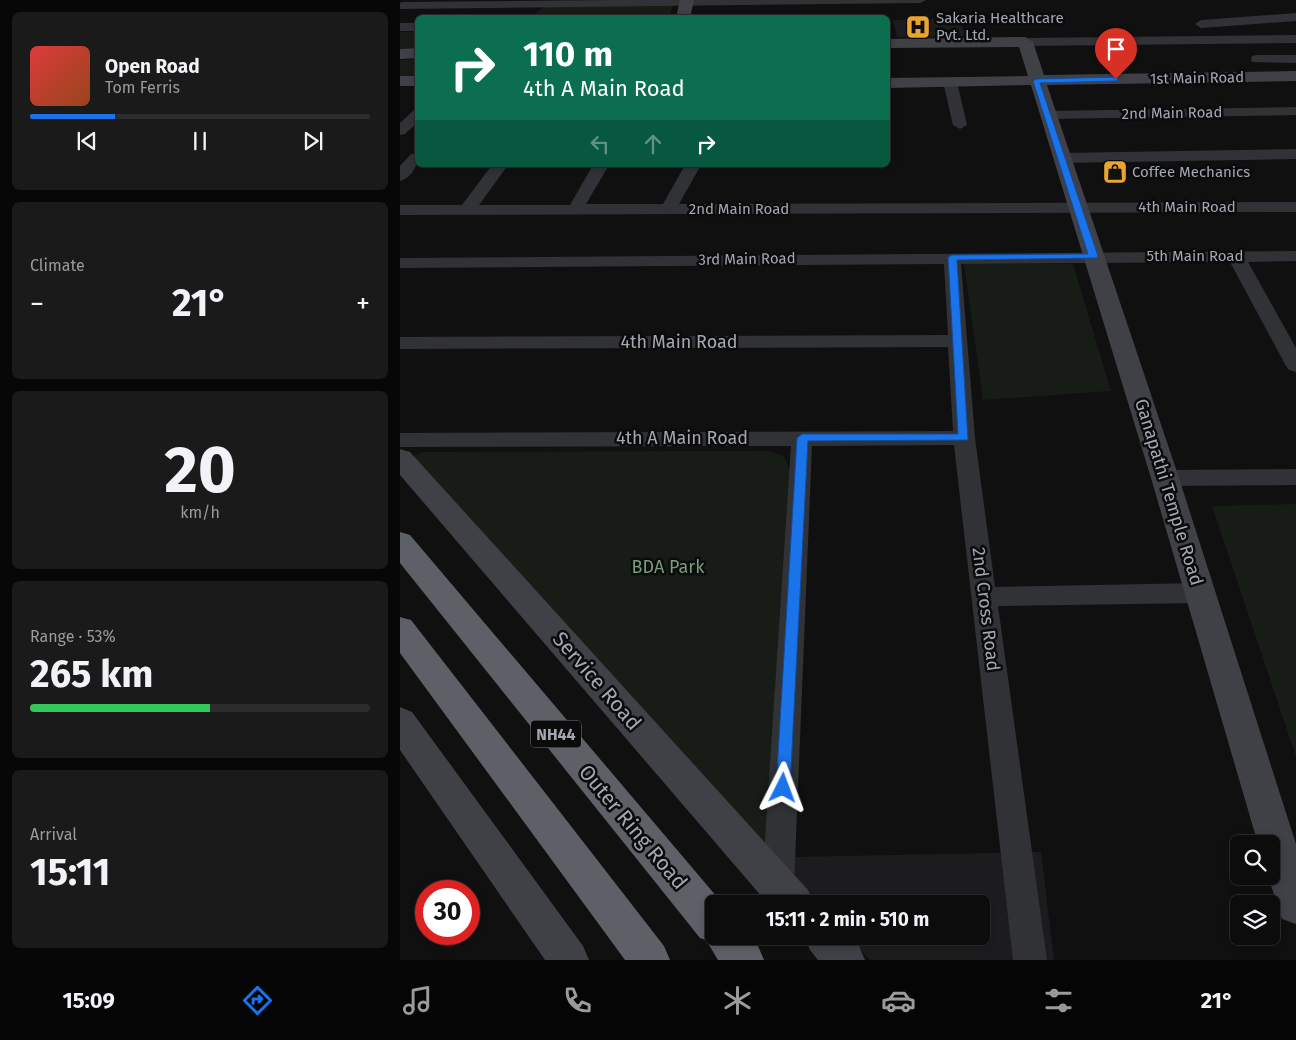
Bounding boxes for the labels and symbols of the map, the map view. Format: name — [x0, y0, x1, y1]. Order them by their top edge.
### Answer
place label: Sakaria Healthcare Pvt. Ltd. — [936, 9, 1064, 44]
hospital icon: Sakaria Healthcare Pvt. Ltd. — [905, 14, 931, 40]
pin — [1095, 28, 1137, 79]
street label: 1st Main Road — [1150, 68, 1244, 88]
street label: 2nd Main Road — [1122, 103, 1222, 123]
shop icon: Coffee Mechanics — [1102, 159, 1128, 185]
place label: Coffee Mechanics — [1132, 163, 1250, 181]
street label: 4th Main Road — [1138, 198, 1236, 216]
street label: 2nd Main Road — [689, 200, 789, 218]
street label: 5th Main Road — [1146, 247, 1244, 265]
street label: 3rd Main Road — [698, 249, 796, 269]
street label: 4th Main Road — [620, 331, 738, 353]
street label: Ganapathi Temple Road — [1130, 396, 1208, 588]
street label: 4th A Main Road — [616, 427, 748, 449]
street label: 2nd Cross Road — [967, 546, 1005, 672]
park label: BDA Park — [632, 556, 705, 578]
street label: Service Road — [547, 626, 647, 736]
road number: NH44 — [531, 721, 581, 748]
street label: Outer Ring Road — [573, 759, 693, 895]
position arrow — [756, 761, 808, 813]
speed limit sign: 30 — [415, 880, 480, 945]

